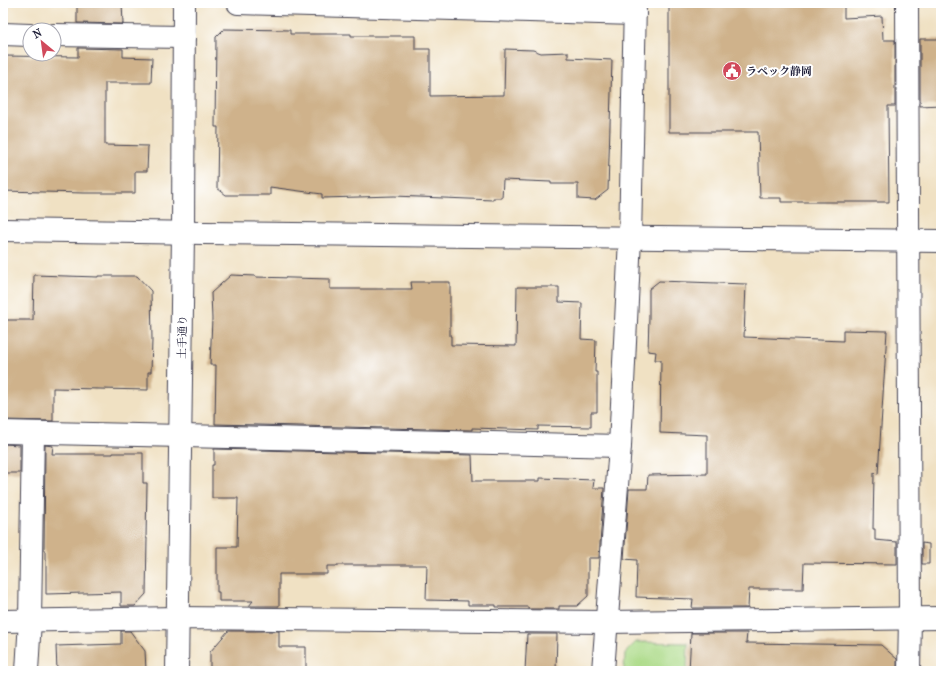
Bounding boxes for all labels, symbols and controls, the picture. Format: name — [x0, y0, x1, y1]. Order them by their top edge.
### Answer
north arrow — [22, 22, 62, 62]
text: N — [31, 26, 45, 41]
public building icon: ラペック静岡 — [721, 60, 743, 82]
place label: ラペック静岡 — [746, 65, 812, 78]
street label: 土手通り — [176, 315, 189, 359]

